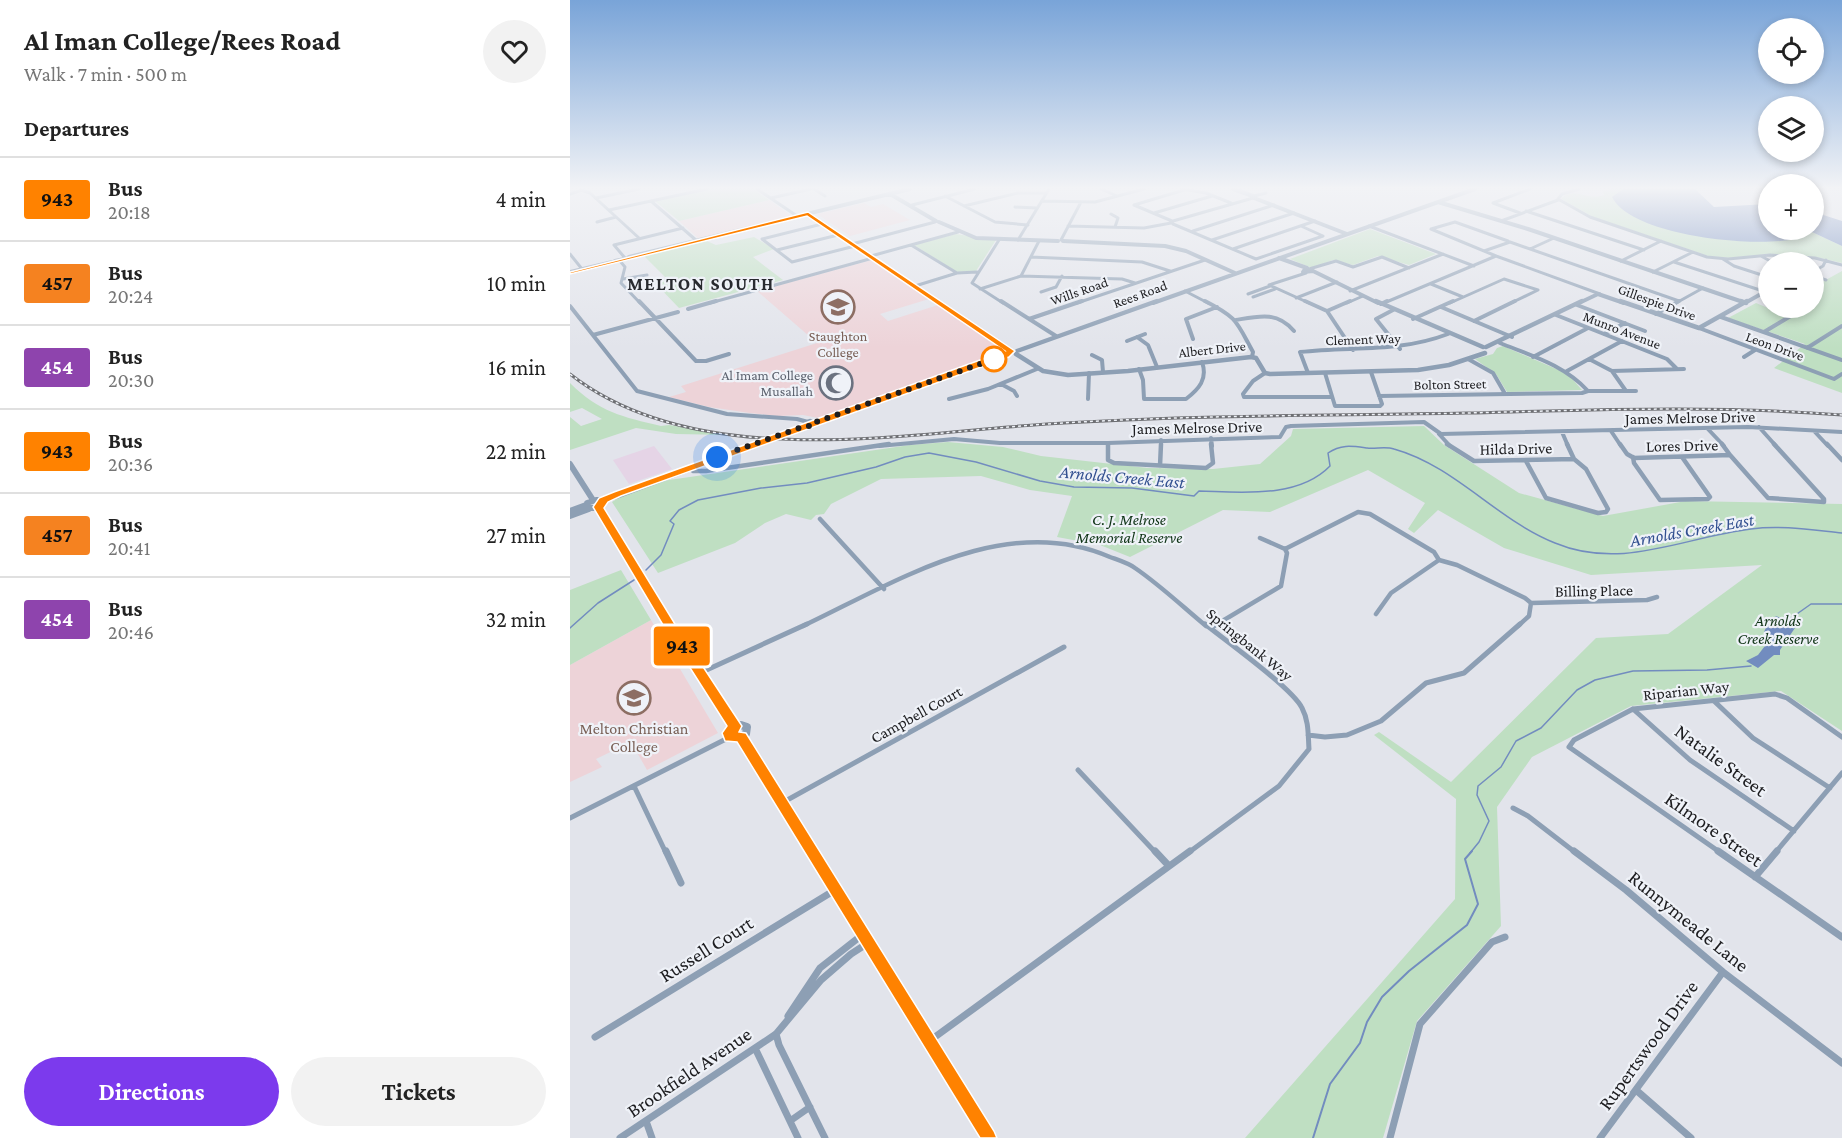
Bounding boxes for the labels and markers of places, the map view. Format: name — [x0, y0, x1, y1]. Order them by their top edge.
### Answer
school or university icon: Staughton College — [820, 289, 856, 325]
place label: Staughton College — [809, 328, 868, 360]
unlabelled marker — [981, 346, 1007, 372]
mosque icon: Al Imam College Musallah — [818, 365, 854, 401]
place label: Al Imam College Musallah — [721, 367, 813, 399]
school or university icon: Melton Christian College — [616, 680, 652, 716]
place label: Melton Christian College — [580, 720, 689, 756]

